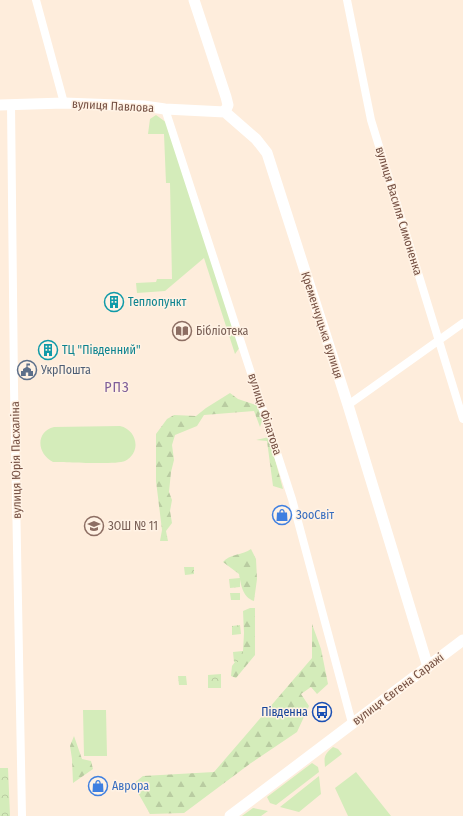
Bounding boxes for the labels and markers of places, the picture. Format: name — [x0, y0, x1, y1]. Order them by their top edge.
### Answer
building icon: Теплопункт — [103, 291, 125, 313]
place label: Теплопункт — [128, 295, 186, 309]
library icon: Бібліотека — [171, 320, 193, 342]
place label: Бібліотека — [196, 324, 249, 338]
building icon: ТЦ "Південний" — [37, 339, 59, 361]
place label: ТЦ "Південний" — [62, 343, 141, 357]
public building icon: УкрПошта — [16, 359, 38, 381]
place label: УкрПошта — [40, 363, 91, 377]
shop icon: ЗооСвiт — [271, 504, 293, 526]
place label: ЗооСвiт — [296, 508, 334, 522]
school or university icon: ЗОШ № 11 — [83, 515, 105, 537]
place label: ЗОШ № 11 — [108, 519, 158, 533]
bus stop icon: Південна — [311, 701, 333, 723]
place label: Південна — [261, 705, 308, 719]
shop icon: Аврора — [87, 775, 109, 797]
place label: Аврора — [112, 779, 149, 793]

